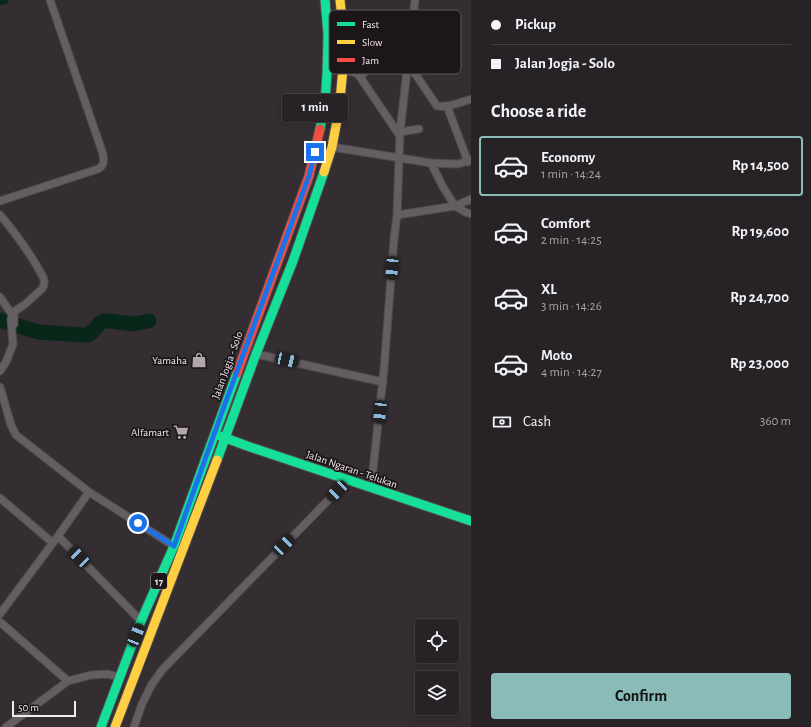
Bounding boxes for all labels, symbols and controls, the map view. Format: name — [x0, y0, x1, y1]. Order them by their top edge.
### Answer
legend — [329, 10, 461, 74]
text: Pickup — [515, 17, 556, 32]
text: Fast — [362, 19, 380, 30]
text: Slow — [362, 37, 383, 48]
text: Jam — [362, 55, 379, 66]
text: Jalan Jogja - Solo — [515, 56, 615, 71]
callout: 1 min — [282, 94, 348, 122]
text: 1 min — [301, 101, 329, 114]
text: Choose a ride — [491, 103, 586, 121]
route end — [306, 143, 324, 161]
icon: car — [493, 148, 529, 184]
text: Economy — [541, 150, 595, 165]
text: Rp 14,500 — [732, 158, 789, 173]
text: 1 min · 14:24 — [541, 168, 601, 181]
icon: car — [493, 214, 529, 250]
text: Comfort — [541, 216, 590, 231]
text: Rp 19,600 — [731, 224, 789, 239]
text: 2 min · 14:25 — [541, 234, 602, 247]
car — [385, 256, 399, 280]
icon: car — [493, 280, 529, 316]
text: XL — [541, 282, 557, 297]
text: Rp 24,700 — [730, 290, 789, 305]
text: 3 min · 14:26 — [541, 300, 602, 313]
street label: Jalan Jogja - Solo — [210, 330, 245, 400]
icon: car — [493, 346, 529, 382]
text: Moto — [541, 348, 573, 363]
shop icon: Yamaha — [190, 351, 208, 369]
car — [274, 351, 300, 369]
place label: Yamaha — [152, 355, 187, 366]
text: Rp 23,000 — [730, 356, 789, 371]
text: 4 min · 14:27 — [541, 366, 602, 379]
car — [373, 399, 387, 425]
icon: cash — [491, 411, 513, 433]
text: Cash — [523, 414, 551, 429]
text: 360 m — [760, 415, 791, 428]
supermarket icon: Alfamart — [172, 423, 190, 441]
place label: Alfamart — [131, 427, 169, 438]
street label: Jalan Ngaran - Telukan — [305, 449, 399, 490]
car — [324, 478, 350, 504]
route start — [129, 514, 147, 532]
car — [271, 532, 297, 558]
car — [66, 544, 92, 570]
road number: 17 — [151, 573, 167, 589]
map controls — [415, 619, 459, 715]
button: locate — [415, 619, 459, 663]
car — [126, 622, 146, 648]
button: layers — [415, 671, 459, 715]
button: Confirm — [491, 673, 791, 719]
scale bar — [12, 699, 76, 718]
text: 50 m — [18, 702, 39, 713]

